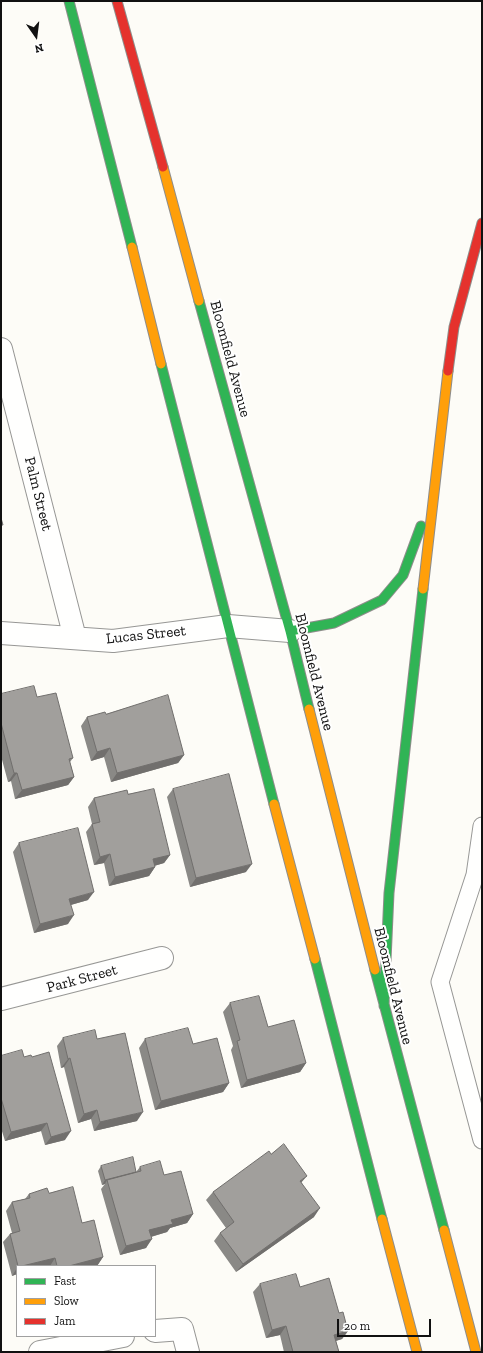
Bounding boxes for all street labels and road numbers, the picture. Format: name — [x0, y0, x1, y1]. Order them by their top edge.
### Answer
street label: Bloomfield Avenue — [206, 299, 254, 419]
street label: Palm Street — [20, 455, 56, 533]
street label: Bloomfield Avenue — [291, 612, 337, 732]
street label: Lucas Street — [105, 622, 187, 648]
street label: Bloomfield Avenue — [370, 926, 416, 1046]
street label: Park Street — [45, 961, 119, 997]

